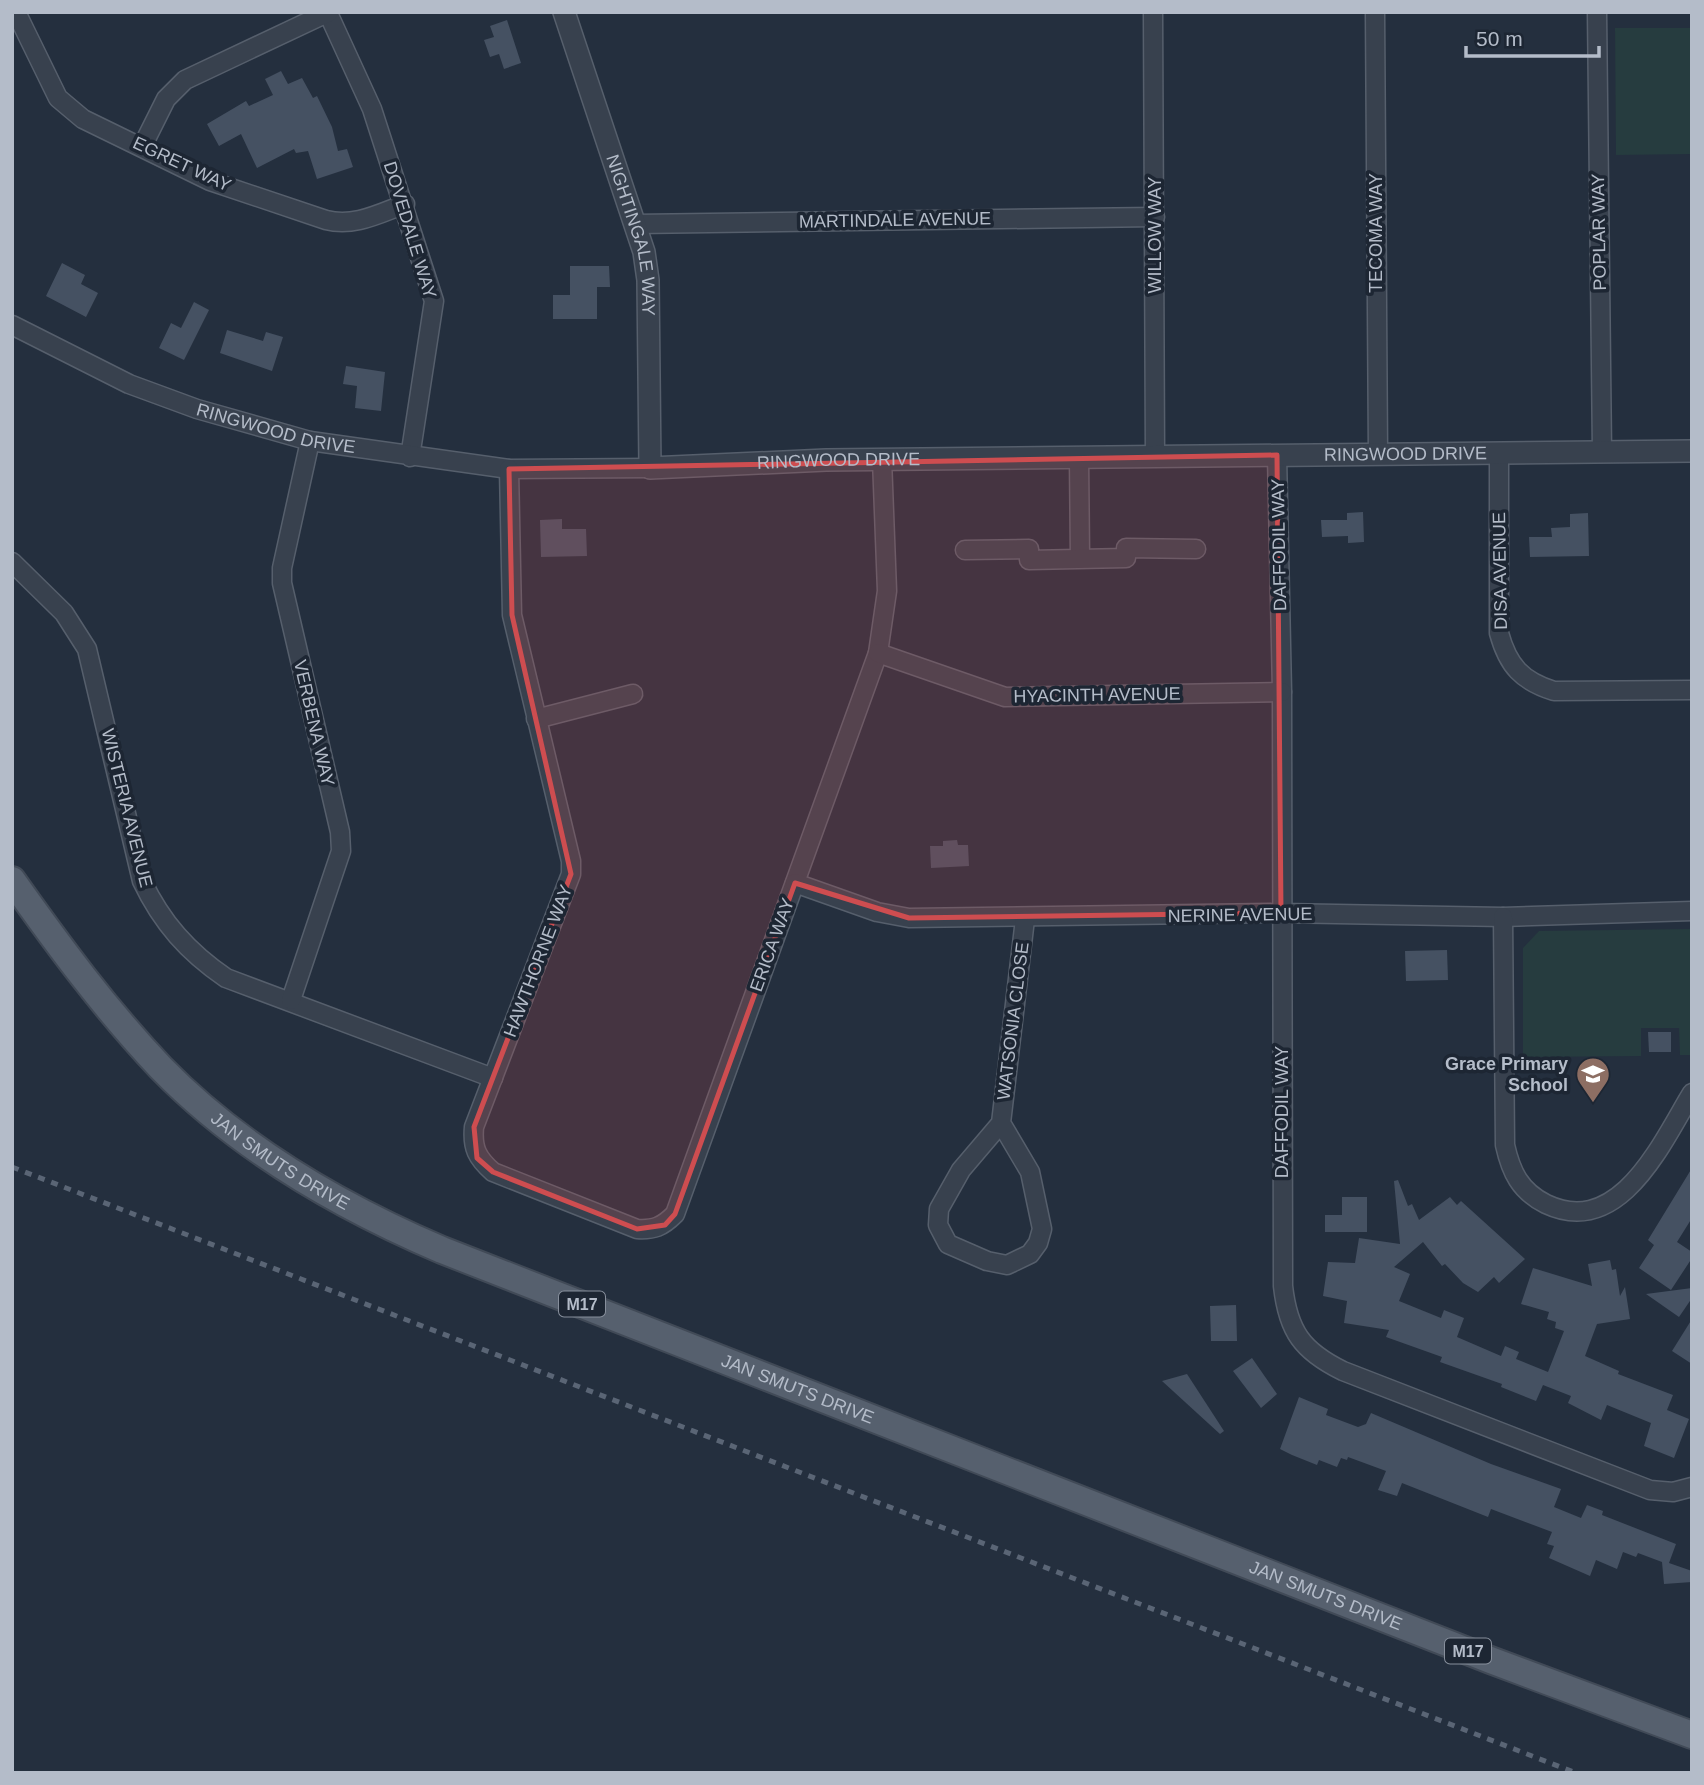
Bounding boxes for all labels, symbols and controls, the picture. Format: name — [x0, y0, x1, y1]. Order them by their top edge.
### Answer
scale bar — [1466, 14, 1599, 58]
text: 50 m — [1476, 27, 1523, 50]
street label: EGRET WAY — [130, 133, 234, 195]
street label: NIGHTINGALE WAY — [602, 152, 658, 316]
street label: DOVEDALE WAY — [380, 159, 440, 301]
street label: TECOMA WAY — [1366, 173, 1386, 293]
street label: POPLAR WAY — [1588, 173, 1610, 291]
street label: WILLOW WAY — [1145, 177, 1165, 294]
street label: MARTINDALE AVENUE — [799, 208, 991, 232]
street label: RINGWOOD DRIVE — [194, 399, 357, 457]
street label: RINGWOOD DRIVE — [1324, 443, 1487, 465]
street label: RINGWOOD DRIVE — [757, 449, 920, 473]
street label: DAFFODIL WAY — [1268, 479, 1290, 611]
street label: DISA AVENUE — [1489, 512, 1511, 630]
street label: VERBENA WAY — [290, 658, 338, 788]
street label: HYACINTH AVENUE — [1013, 684, 1181, 706]
street label: WISTERIA AVENUE — [98, 727, 156, 889]
street label: HAWTHORNE WAY — [500, 882, 576, 1040]
street label: ERICA WAY — [746, 896, 798, 994]
street label: NERINE AVENUE — [1167, 904, 1313, 926]
street label: WATSONIA CLOSE — [993, 941, 1033, 1101]
street label: DAFFODIL WAY — [1272, 1046, 1292, 1178]
place label: Grace Primary School — [1445, 1054, 1568, 1095]
school or university icon: Grace Primary School — [1574, 1055, 1612, 1104]
street label: JAN SMUTS DRIVE — [207, 1108, 353, 1214]
road number: M17 — [559, 1292, 605, 1316]
street label: JAN SMUTS DRIVE — [719, 1350, 877, 1428]
street label: JAN SMUTS DRIVE — [1247, 1557, 1405, 1634]
road number: M17 — [1445, 1638, 1491, 1664]

